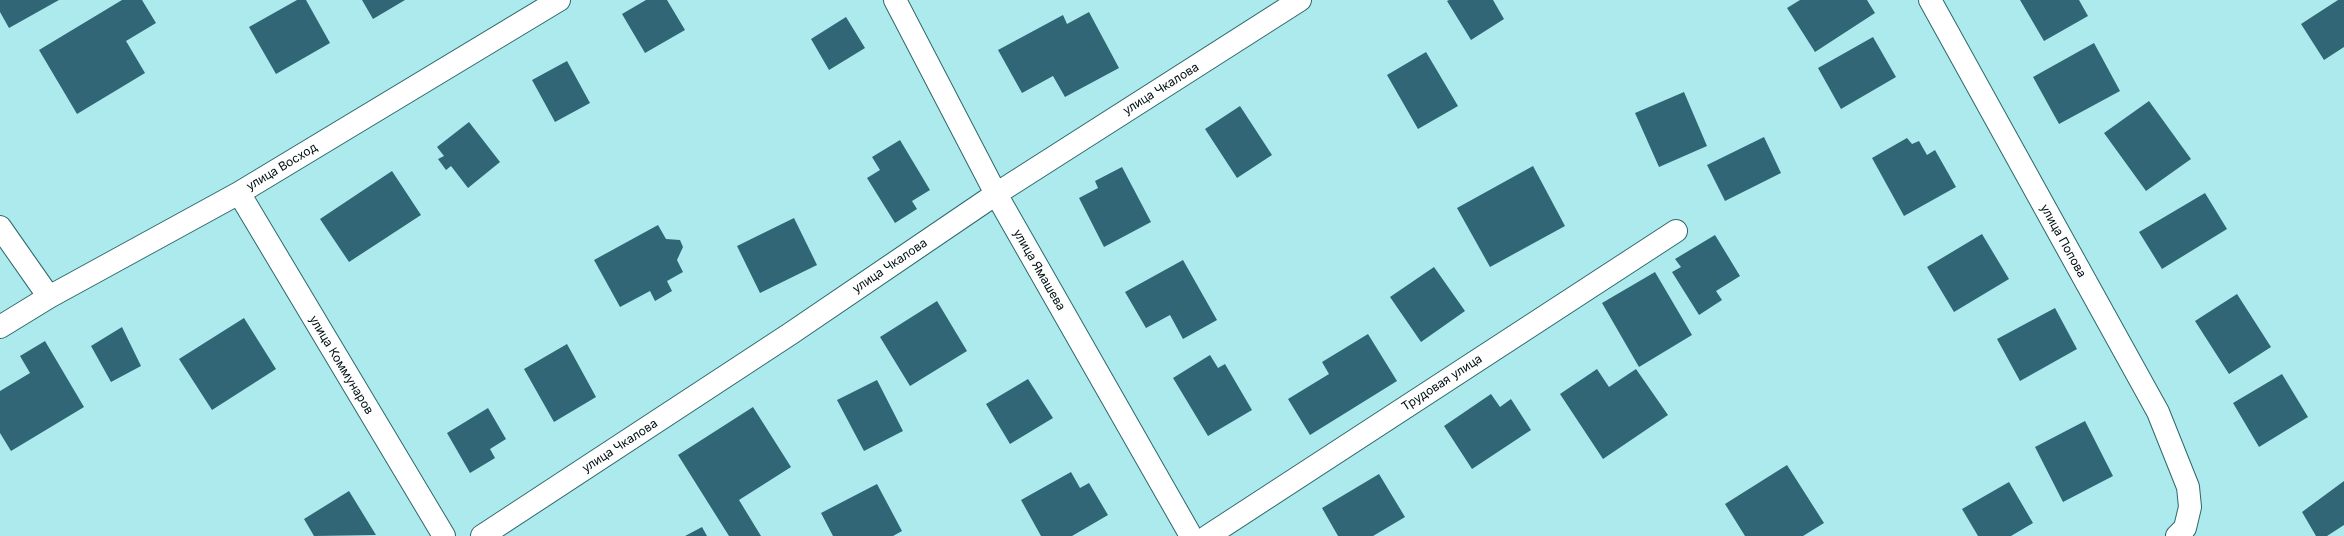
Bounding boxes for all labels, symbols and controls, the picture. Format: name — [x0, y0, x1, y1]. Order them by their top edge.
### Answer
street label: улица Чкалова — [1120, 60, 1202, 118]
street label: улица Восход — [244, 140, 320, 194]
street label: улица Попова — [2037, 202, 2089, 280]
street label: улица Ямашева — [1010, 227, 1068, 313]
street label: улица Чкалова — [850, 236, 930, 296]
street label: улица Коммунаров — [306, 313, 376, 417]
street label: Трудовая улица — [1399, 352, 1485, 414]
street label: улица Чкалова — [580, 416, 660, 476]

